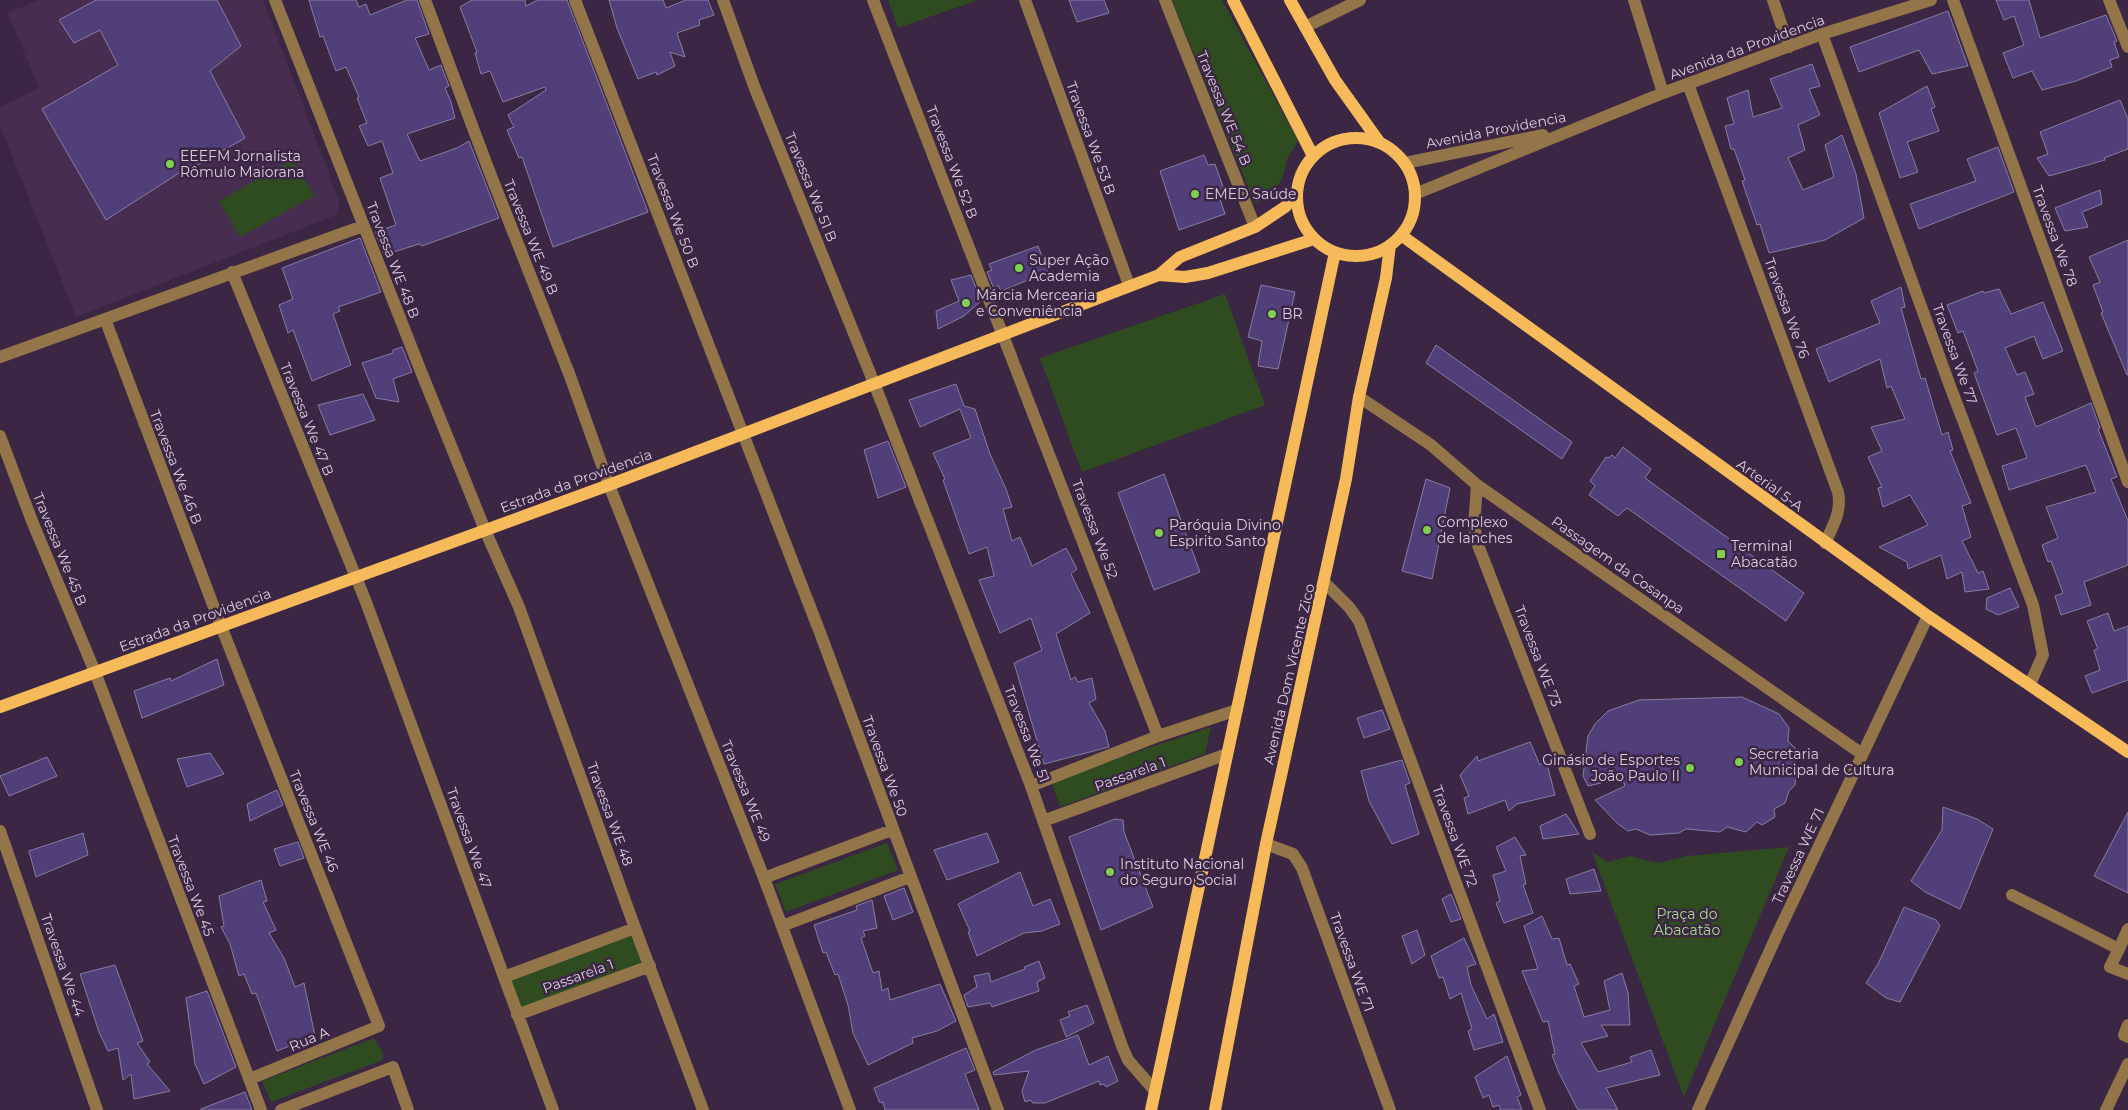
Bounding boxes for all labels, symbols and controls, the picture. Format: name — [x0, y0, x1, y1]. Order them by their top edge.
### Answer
street label: Avenida da Providencia — [1667, 11, 1827, 83]
street label: Travessa WE 54 B — [1193, 48, 1255, 168]
street label: Travessa We 53 B — [1062, 79, 1120, 197]
street label: Travessa We 52 B — [922, 103, 982, 221]
street label: Avenida Providencia — [1424, 108, 1568, 152]
street label: Travessa We 51 B — [781, 130, 841, 244]
place label: EEEFM Jornalista Rômulo Maiorana — [180, 147, 305, 181]
street label: Travessa We 50 B — [643, 151, 703, 271]
marker: EEEFM Jornalista Rômulo Maiorana — [164, 158, 176, 170]
street label: Travessa WE 49 B — [500, 177, 562, 297]
street label: Travessa We 78 — [2028, 183, 2082, 289]
place label: EMED Saúde — [1205, 185, 1297, 203]
marker: EMED Saúde — [1189, 188, 1201, 200]
street label: Travessa WE 48 B — [362, 199, 424, 321]
place label: Super Ação Academia — [1029, 251, 1109, 285]
street label: Travessa We 76 — [1760, 255, 1814, 361]
marker: Super Ação Academia — [1013, 262, 1025, 274]
place label: Márcia Mercearia e Conveniência — [976, 286, 1096, 320]
marker: Márcia Mercearia e Conveniência — [960, 297, 972, 309]
street label: Travessa We 77 — [1928, 301, 1982, 407]
place label: BR — [1282, 305, 1303, 323]
marker: BR — [1266, 308, 1278, 320]
street label: Travessa We 47 B — [276, 360, 338, 478]
street label: Travessa We 46 B — [146, 407, 206, 527]
street label: Estrada da Providencia — [498, 445, 654, 517]
street label: Arterial 5-A — [1733, 455, 1808, 516]
street label: Travessa We 52 — [1068, 477, 1122, 581]
street label: Travessa We 45 B — [29, 490, 91, 608]
street label: Passagem da Cosanpa — [1548, 512, 1688, 618]
place label: Complexo de lanches — [1437, 513, 1513, 547]
place label: Paróquia Divino Espirito Santo — [1169, 516, 1281, 550]
marker: Complexo de lanches — [1421, 524, 1433, 536]
marker: Paróquia Divino Espirito Santo — [1153, 527, 1165, 539]
place label: Terminal Abacatão — [1731, 537, 1798, 571]
marker: Terminal Abacatão — [1715, 548, 1727, 560]
street label: Avenida Dom Vicente Zico — [1259, 582, 1319, 766]
street label: Estrada da Providencia — [117, 584, 273, 656]
street label: Travessa WE 73 — [1510, 603, 1566, 709]
street label: Travessa We 51 — [1000, 683, 1054, 785]
street label: Travessa We 50 — [858, 713, 912, 819]
street label: Travessa WE 49 — [717, 737, 775, 845]
place label: Secretaria Municipal de Cultura — [1749, 745, 1894, 779]
place label: Ginásio de Esportes João Paulo II — [1542, 751, 1680, 785]
street label: Passarela 1 — [1092, 753, 1168, 795]
marker: Secretaria Municipal de Cultura — [1733, 756, 1745, 768]
street label: Travessa WE 48 — [583, 760, 637, 868]
marker: Ginásio de Esportes João Paulo II — [1684, 762, 1696, 774]
street label: Travessa WE 46 — [285, 767, 343, 875]
street label: Travessa WE 72 — [1428, 783, 1482, 889]
street label: Travessa We 47 — [442, 785, 496, 891]
street label: Travessa WE 71 — [1768, 805, 1828, 907]
street label: Travessa We 45 — [164, 833, 219, 939]
place label: Instituto Nacional do Seguro Social — [1120, 855, 1244, 889]
marker: Instituto Nacional do Seguro Social — [1104, 866, 1116, 878]
park label: Praça do Abacatão — [1654, 905, 1720, 939]
street label: Travessa WE 71 — [1326, 910, 1378, 1014]
street label: Travessa We 44 — [37, 911, 89, 1020]
street label: Passarela 1 — [540, 955, 616, 997]
street label: Rua A — [286, 1022, 332, 1055]

